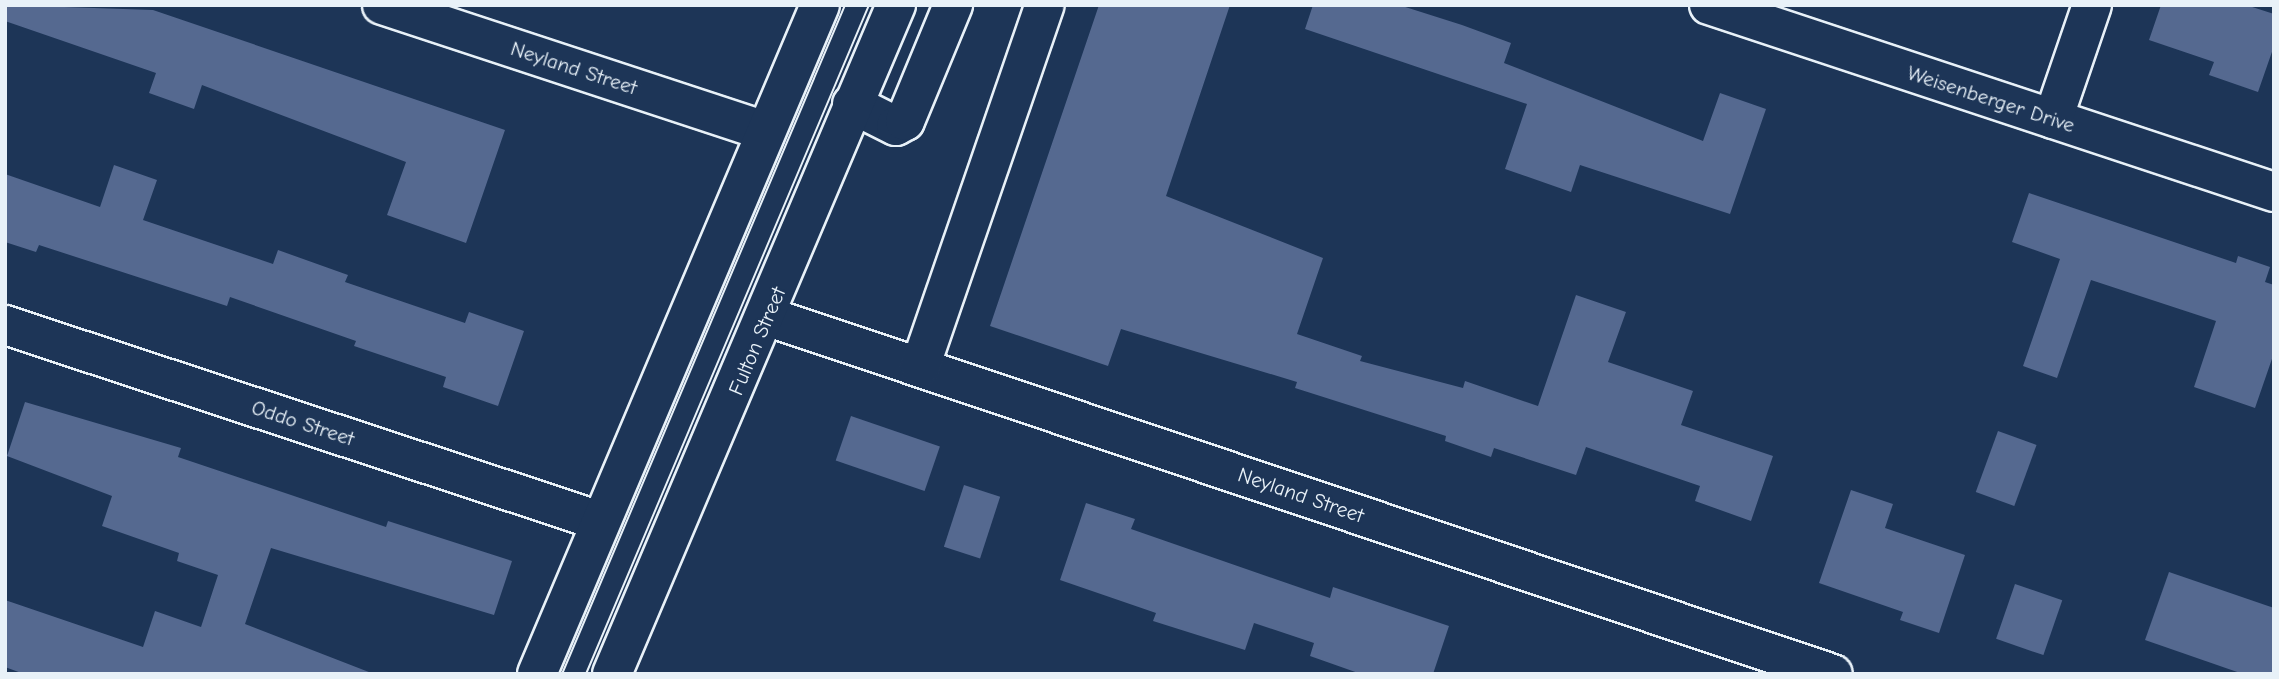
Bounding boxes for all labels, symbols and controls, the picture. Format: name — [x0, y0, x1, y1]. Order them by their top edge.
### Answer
street label: Neyland Street — [508, 36, 640, 100]
street label: Weisenberger Drive — [1904, 60, 2078, 138]
street label: Fulton Street — [723, 283, 791, 399]
street label: Oddo Street — [248, 395, 358, 451]
street label: Neyland Street — [1235, 462, 1367, 528]

